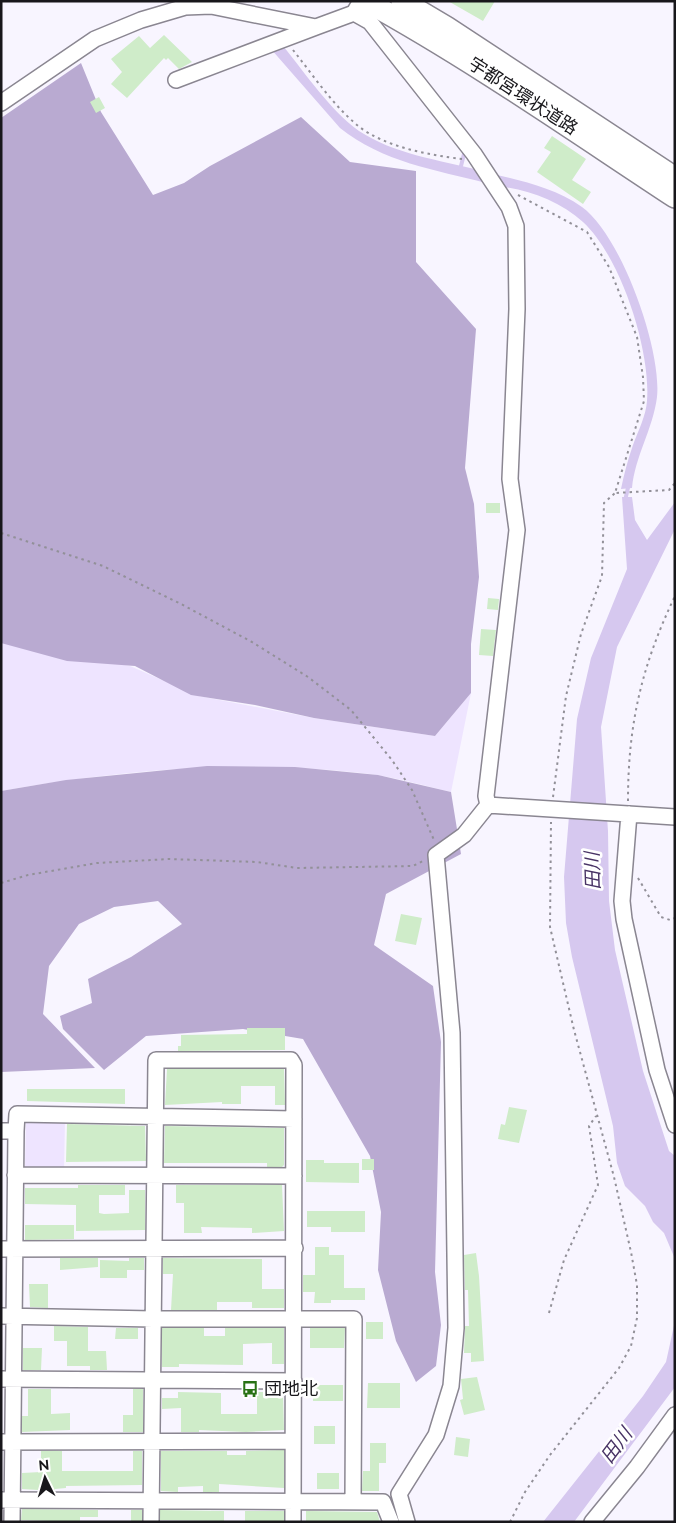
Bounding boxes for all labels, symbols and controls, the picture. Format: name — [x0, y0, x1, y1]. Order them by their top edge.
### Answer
street label: 宇都宮環状道路 — [465, 52, 582, 139]
water label: 田川 — [580, 850, 604, 890]
place label: 団地北 — [264, 1378, 318, 1399]
bus stop icon: 団地北 — [240, 1379, 260, 1399]
water label: 田川 — [596, 1422, 637, 1467]
north arrow — [20, 1453, 70, 1503]
text: N — [38, 1457, 50, 1473]

